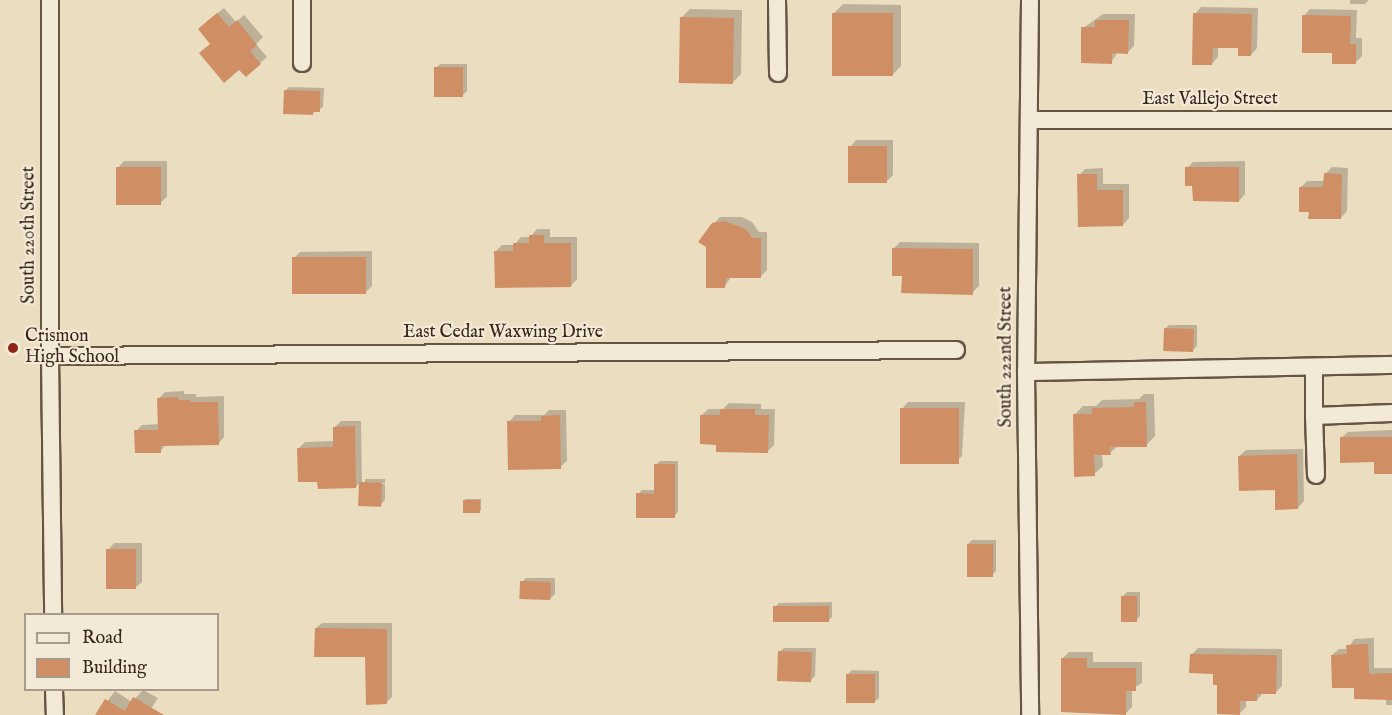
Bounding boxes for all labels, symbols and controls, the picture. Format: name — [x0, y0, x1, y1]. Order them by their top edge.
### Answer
street label: East Vallejo Street — [1142, 89, 1278, 111]
street label: South 220th Street — [19, 166, 41, 304]
street label: South 222nd Street — [996, 286, 1018, 428]
street label: East Cedar Waxwing Drive — [403, 322, 603, 344]
place label: Crismon High School — [25, 327, 119, 370]
marker: Crismon High School — [6, 341, 20, 355]
legend — [24, 613, 219, 691]
text: Road — [82, 627, 123, 650]
text: Building — [82, 657, 147, 680]

